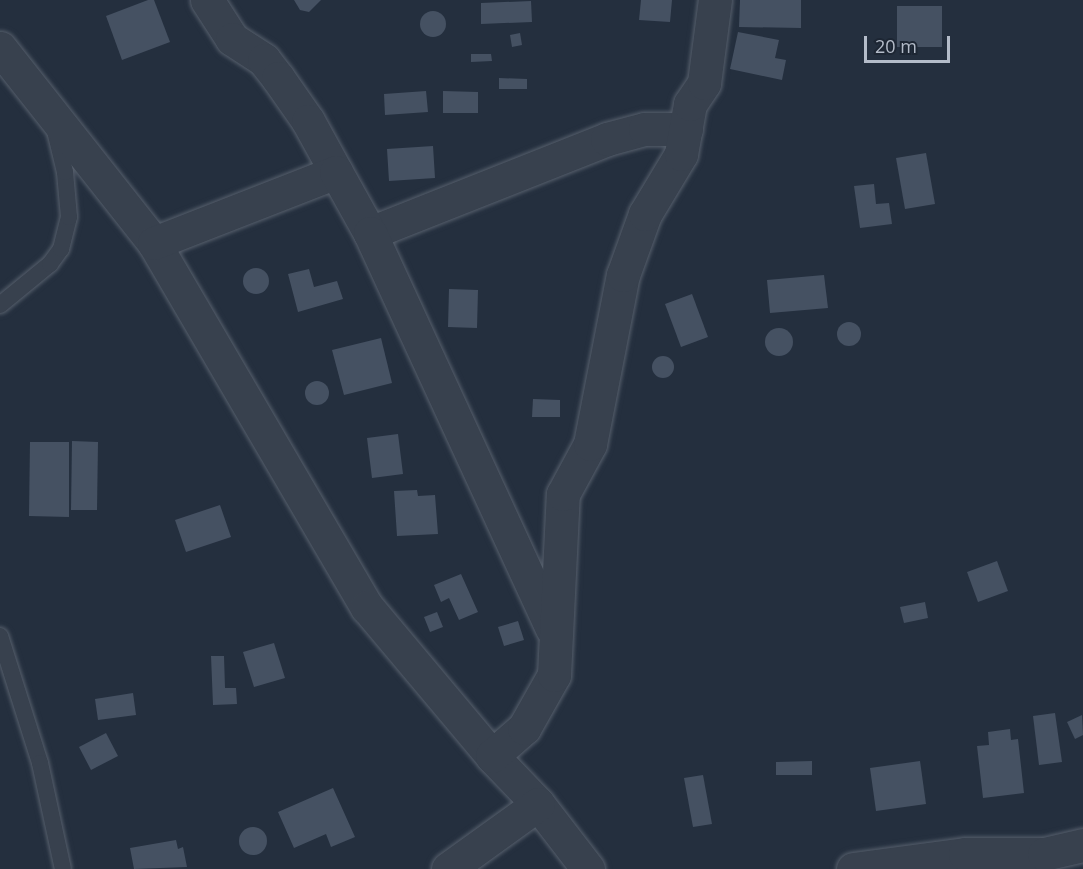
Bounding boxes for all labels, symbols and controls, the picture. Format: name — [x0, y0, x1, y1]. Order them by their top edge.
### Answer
scale bar — [867, 24, 952, 62]
text: 20 m — [875, 34, 917, 58]

